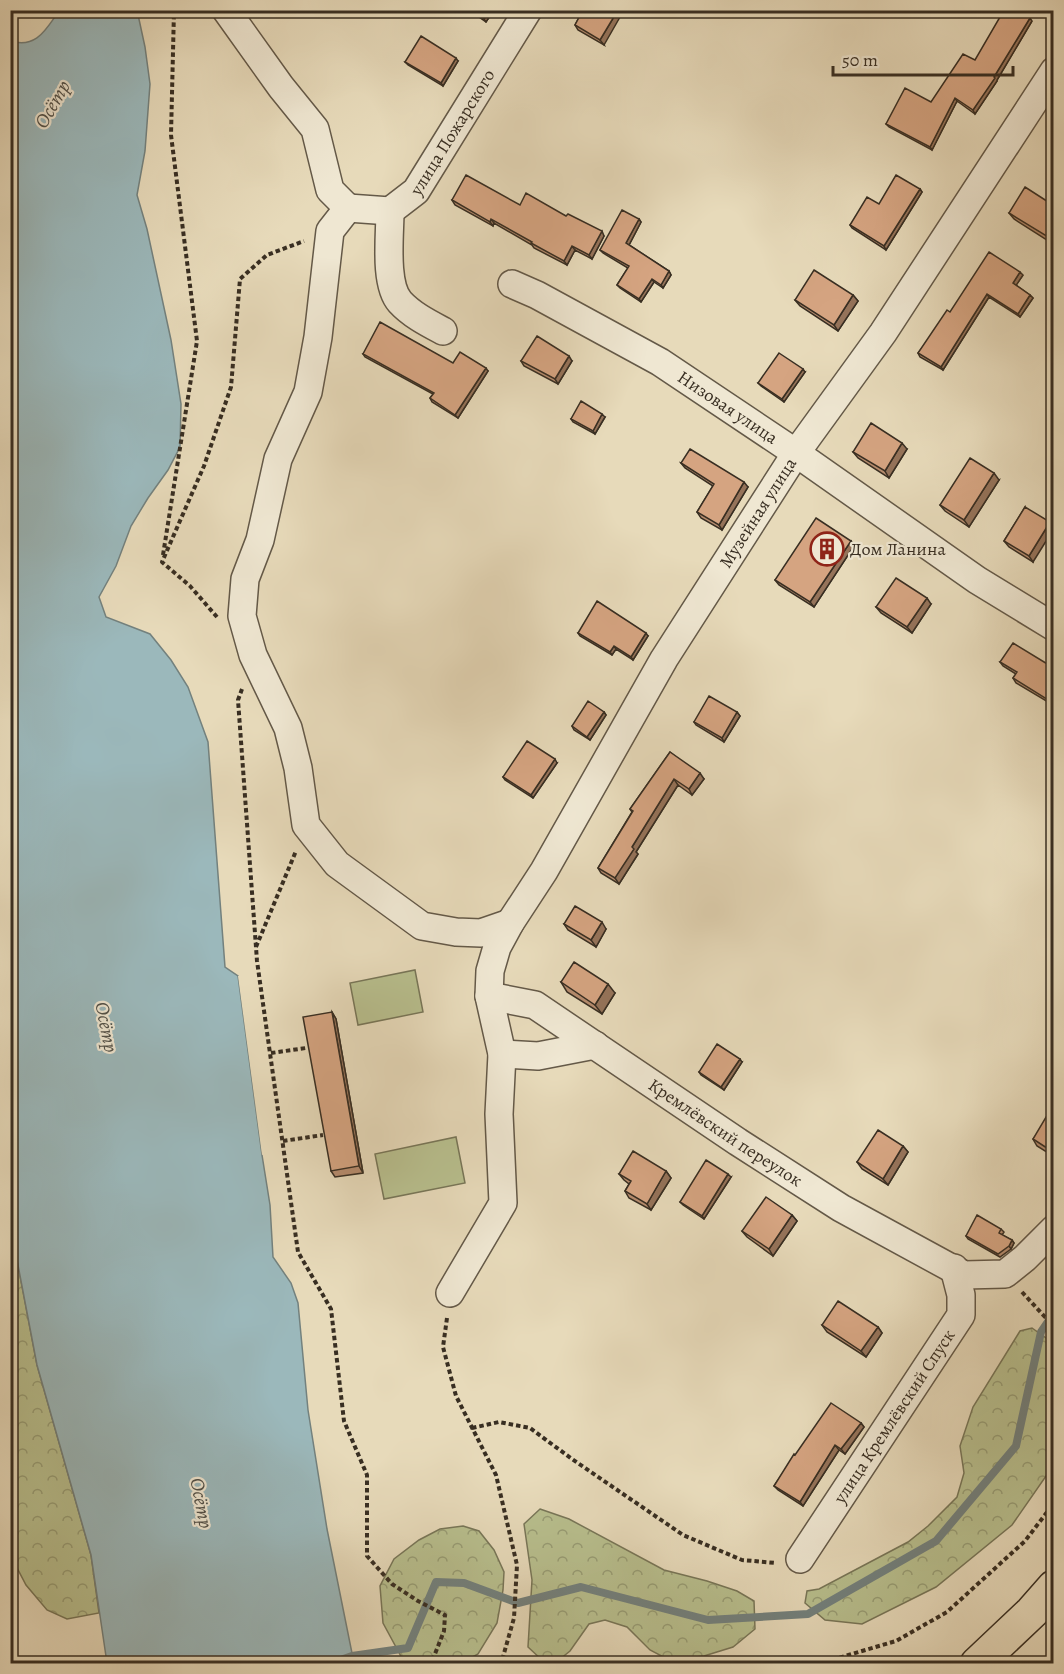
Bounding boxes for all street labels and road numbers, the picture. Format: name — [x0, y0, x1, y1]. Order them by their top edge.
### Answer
street label: улица Пожарского — [404, 65, 501, 201]
street label: Низовая улица — [673, 365, 783, 450]
street label: Музейная улица — [714, 452, 802, 572]
street label: Кремлёвский переулок — [644, 1073, 807, 1192]
street label: улица Кремлёвский Спуск — [827, 1324, 960, 1509]

